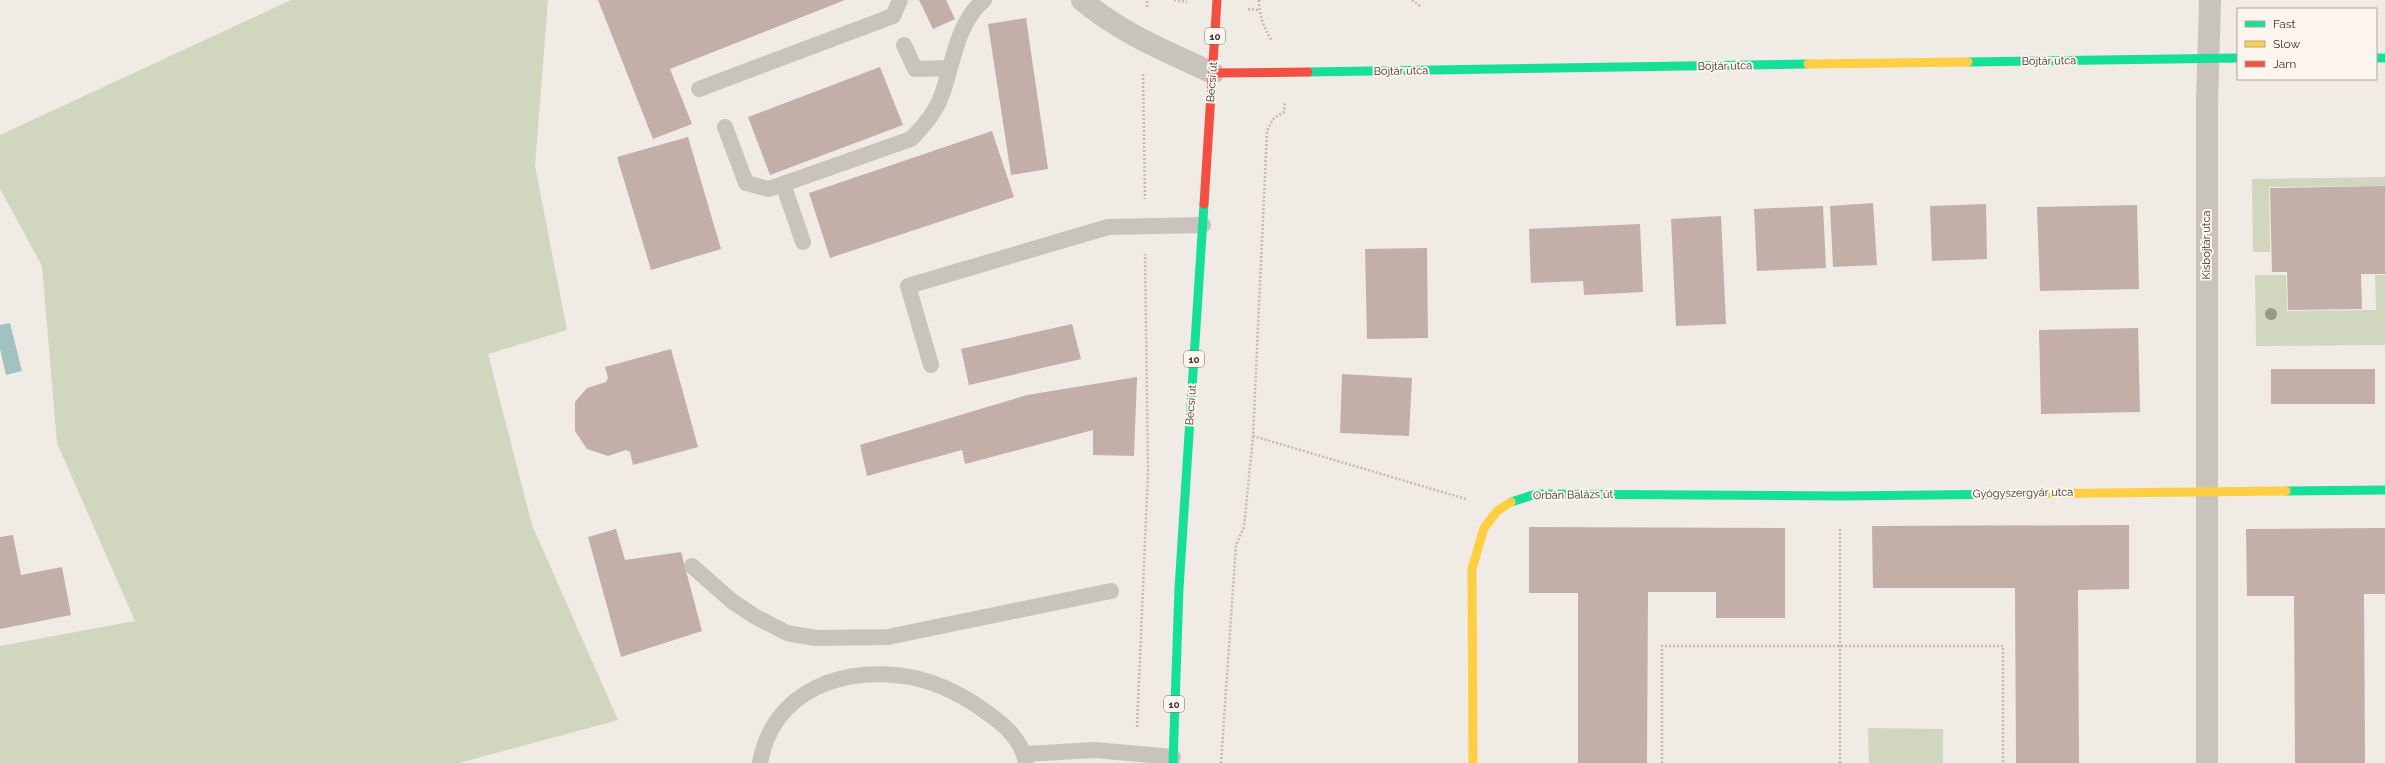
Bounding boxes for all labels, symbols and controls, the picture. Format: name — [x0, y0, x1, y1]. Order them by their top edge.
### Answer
legend — [2237, 8, 2377, 80]
text: Fast — [2273, 17, 2296, 31]
road number: 10 — [1205, 28, 1225, 44]
text: Slow — [2273, 37, 2300, 51]
street label: Bojtár utca — [2022, 54, 2076, 68]
text: Jam — [2273, 57, 2296, 71]
street label: Bojtár utca — [1698, 59, 1752, 73]
street label: Bécsi út — [1204, 61, 1220, 103]
street label: Bojtár utca — [1374, 64, 1428, 78]
street label: Kisbojtár utca — [2200, 211, 2213, 279]
road number: 10 — [1184, 351, 1204, 367]
street label: Bécsi út — [1183, 384, 1199, 426]
street label: Gyógyszergyár utca — [1973, 486, 2073, 500]
street label: Orbán Balázs út — [1533, 488, 1613, 502]
road number: 10 — [1164, 696, 1184, 712]

